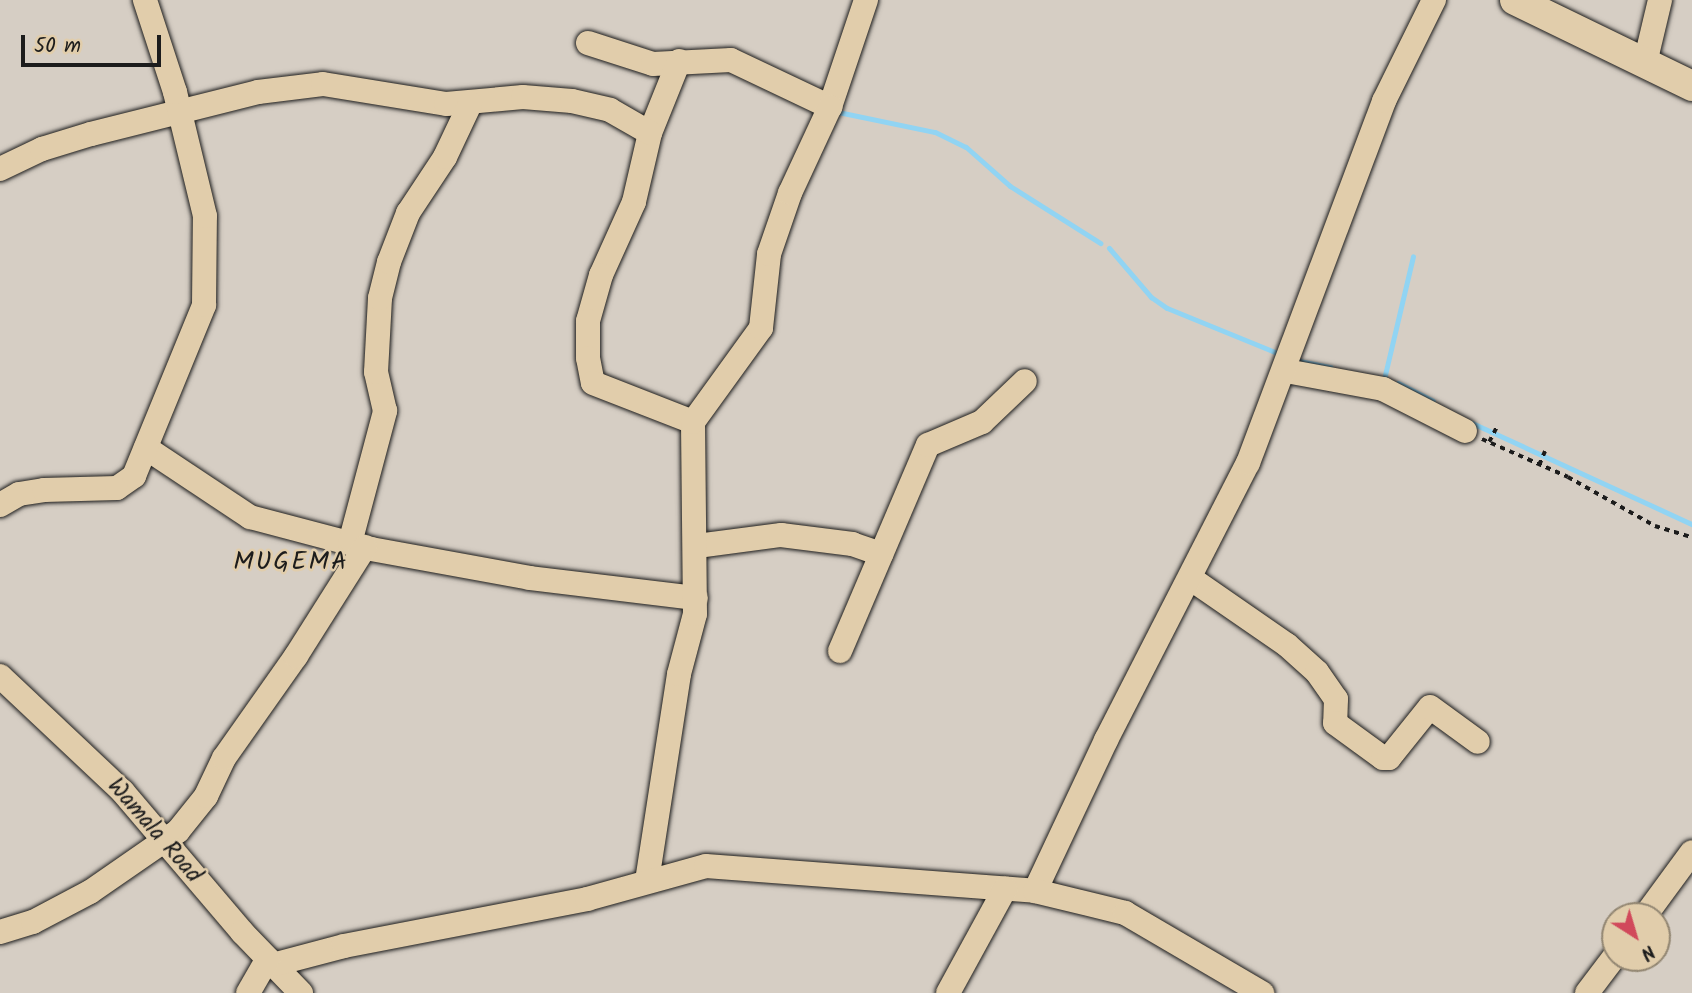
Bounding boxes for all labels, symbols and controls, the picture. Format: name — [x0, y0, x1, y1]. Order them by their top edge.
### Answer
scale bar — [24, 21, 164, 65]
text: 50 m — [34, 30, 81, 63]
district label: MUGEMA — [234, 547, 348, 579]
street label: Wamala Road — [101, 773, 207, 889]
north arrow — [1601, 902, 1671, 972]
text: N — [1634, 937, 1661, 968]

